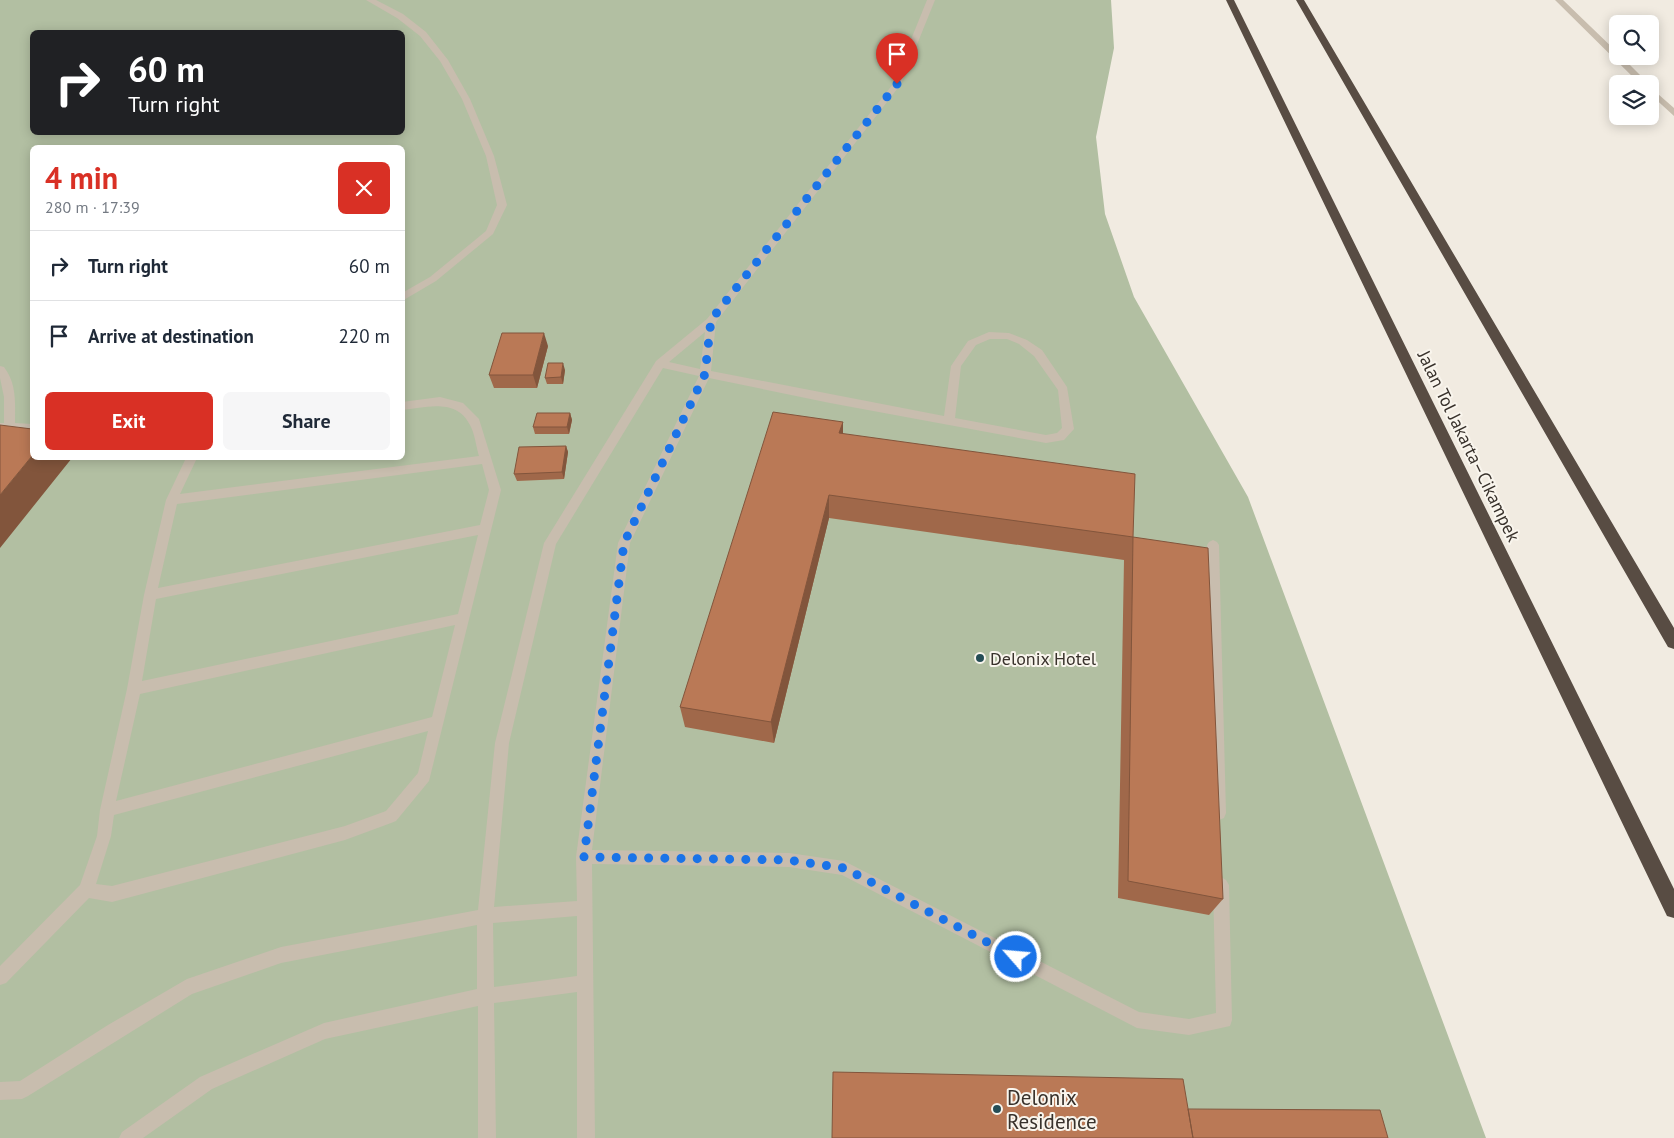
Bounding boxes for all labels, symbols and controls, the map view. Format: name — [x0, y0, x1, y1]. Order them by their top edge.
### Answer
map controls — [1609, 15, 1659, 125]
button: search — [1609, 15, 1659, 65]
pin — [876, 33, 918, 84]
icon: arrive — [883, 40, 911, 68]
text: 60 m — [128, 46, 205, 92]
icon: right — [45, 50, 110, 115]
button: layers — [1609, 75, 1659, 125]
text: Turn right — [128, 90, 220, 118]
text: 4 min — [45, 158, 118, 197]
button: close — [338, 162, 390, 214]
text: 280 m · 17:39 — [45, 197, 140, 217]
icon: right — [45, 252, 73, 280]
text: Turn right — [88, 254, 168, 278]
text: 60 m — [349, 254, 390, 278]
icon: arrive — [45, 322, 73, 350]
text: Arrive at destination — [88, 324, 254, 348]
text: 220 m — [338, 324, 390, 348]
street label: Jalan Tol Jakarta–Cikampek — [1412, 346, 1526, 546]
button: Exit — [45, 392, 213, 450]
button: Share — [223, 392, 390, 450]
place label: Delonix Hotel — [990, 647, 1097, 670]
marker: Delonix Hotel — [974, 652, 986, 664]
position arrow — [989, 930, 1041, 982]
place label: Delonix Residence — [1007, 1084, 1097, 1135]
marker: Delonix Residence — [991, 1103, 1003, 1115]

